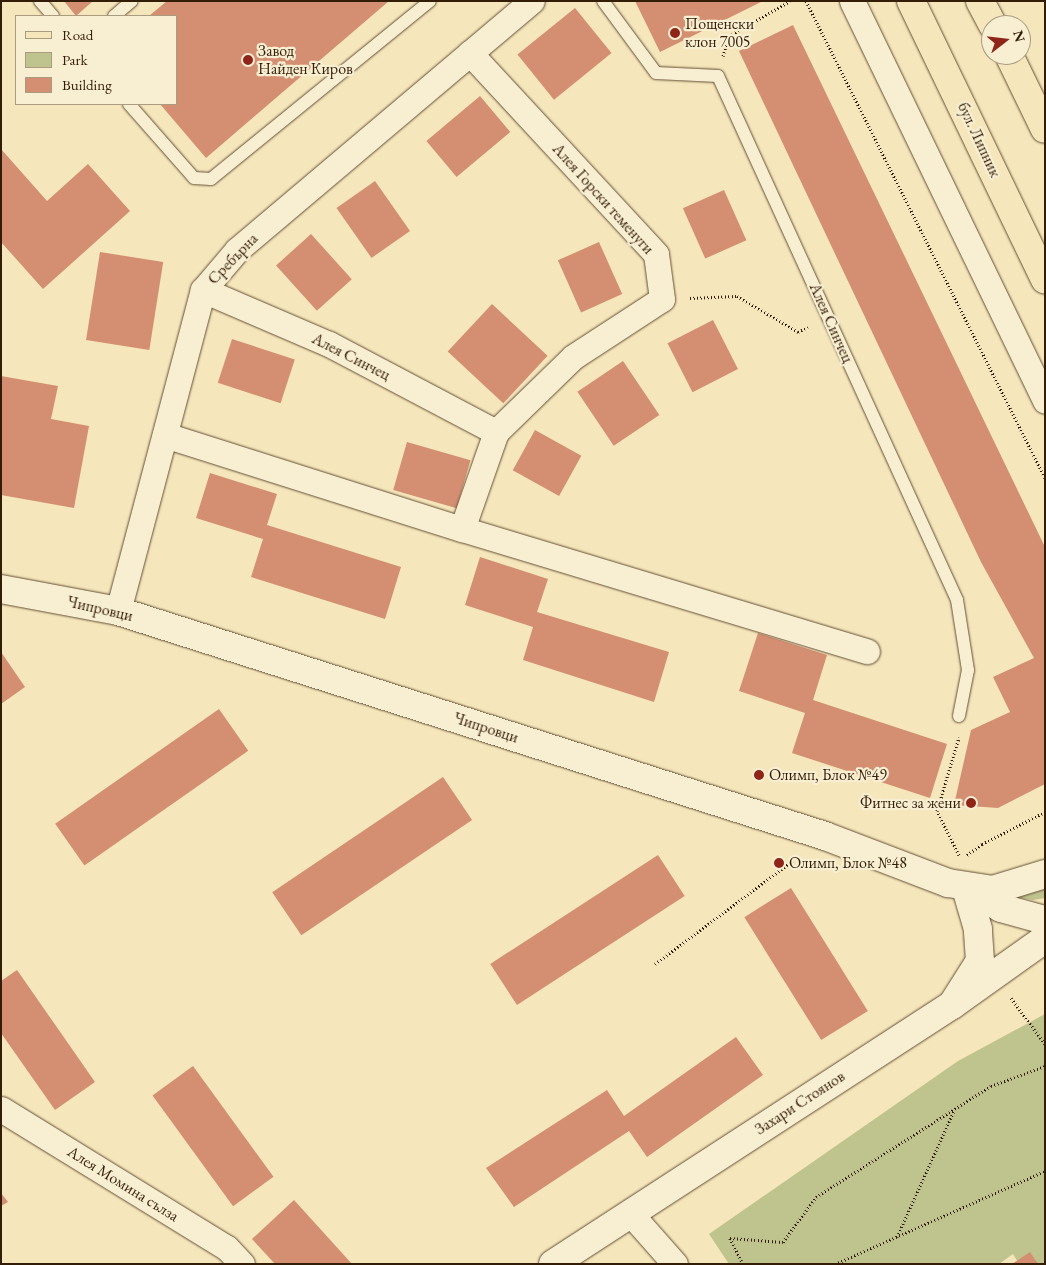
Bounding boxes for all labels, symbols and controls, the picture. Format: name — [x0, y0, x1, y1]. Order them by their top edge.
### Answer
place label: Пощенски клон 7005 — [685, 14, 754, 52]
legend — [15, 15, 178, 105]
north arrow — [981, 15, 1031, 65]
text: Road — [62, 25, 93, 44]
marker: Пощенски клон 7005 — [669, 27, 681, 39]
text: N — [1009, 28, 1030, 44]
place label: Завод Найден Киров — [258, 41, 353, 79]
text: Park — [62, 50, 88, 69]
marker: Завод Найден Киров — [242, 54, 254, 66]
text: Building — [62, 75, 112, 94]
street label: бул. Липник — [953, 99, 1005, 181]
street label: Алея Горски теменуги — [548, 140, 658, 258]
street label: Сребърна — [204, 229, 262, 289]
street label: Алея Синчец — [805, 280, 857, 366]
street label: Алея Синчец — [309, 329, 393, 385]
street label: Чипровци — [65, 592, 135, 626]
street label: Чипровци — [451, 709, 521, 747]
place label: Олимп, Блок №49 — [769, 765, 887, 785]
marker: Олимп, Блок №49 — [753, 769, 765, 781]
place label: Фитнес за жени — [860, 793, 961, 813]
marker: Фитнес за жени — [965, 797, 977, 809]
place label: Олимп, Блок №48 — [789, 853, 907, 873]
marker: Олимп, Блок №48 — [773, 857, 785, 869]
street label: Захари Стоянов — [751, 1067, 849, 1139]
street label: Алея Момина сълза — [64, 1142, 182, 1226]

